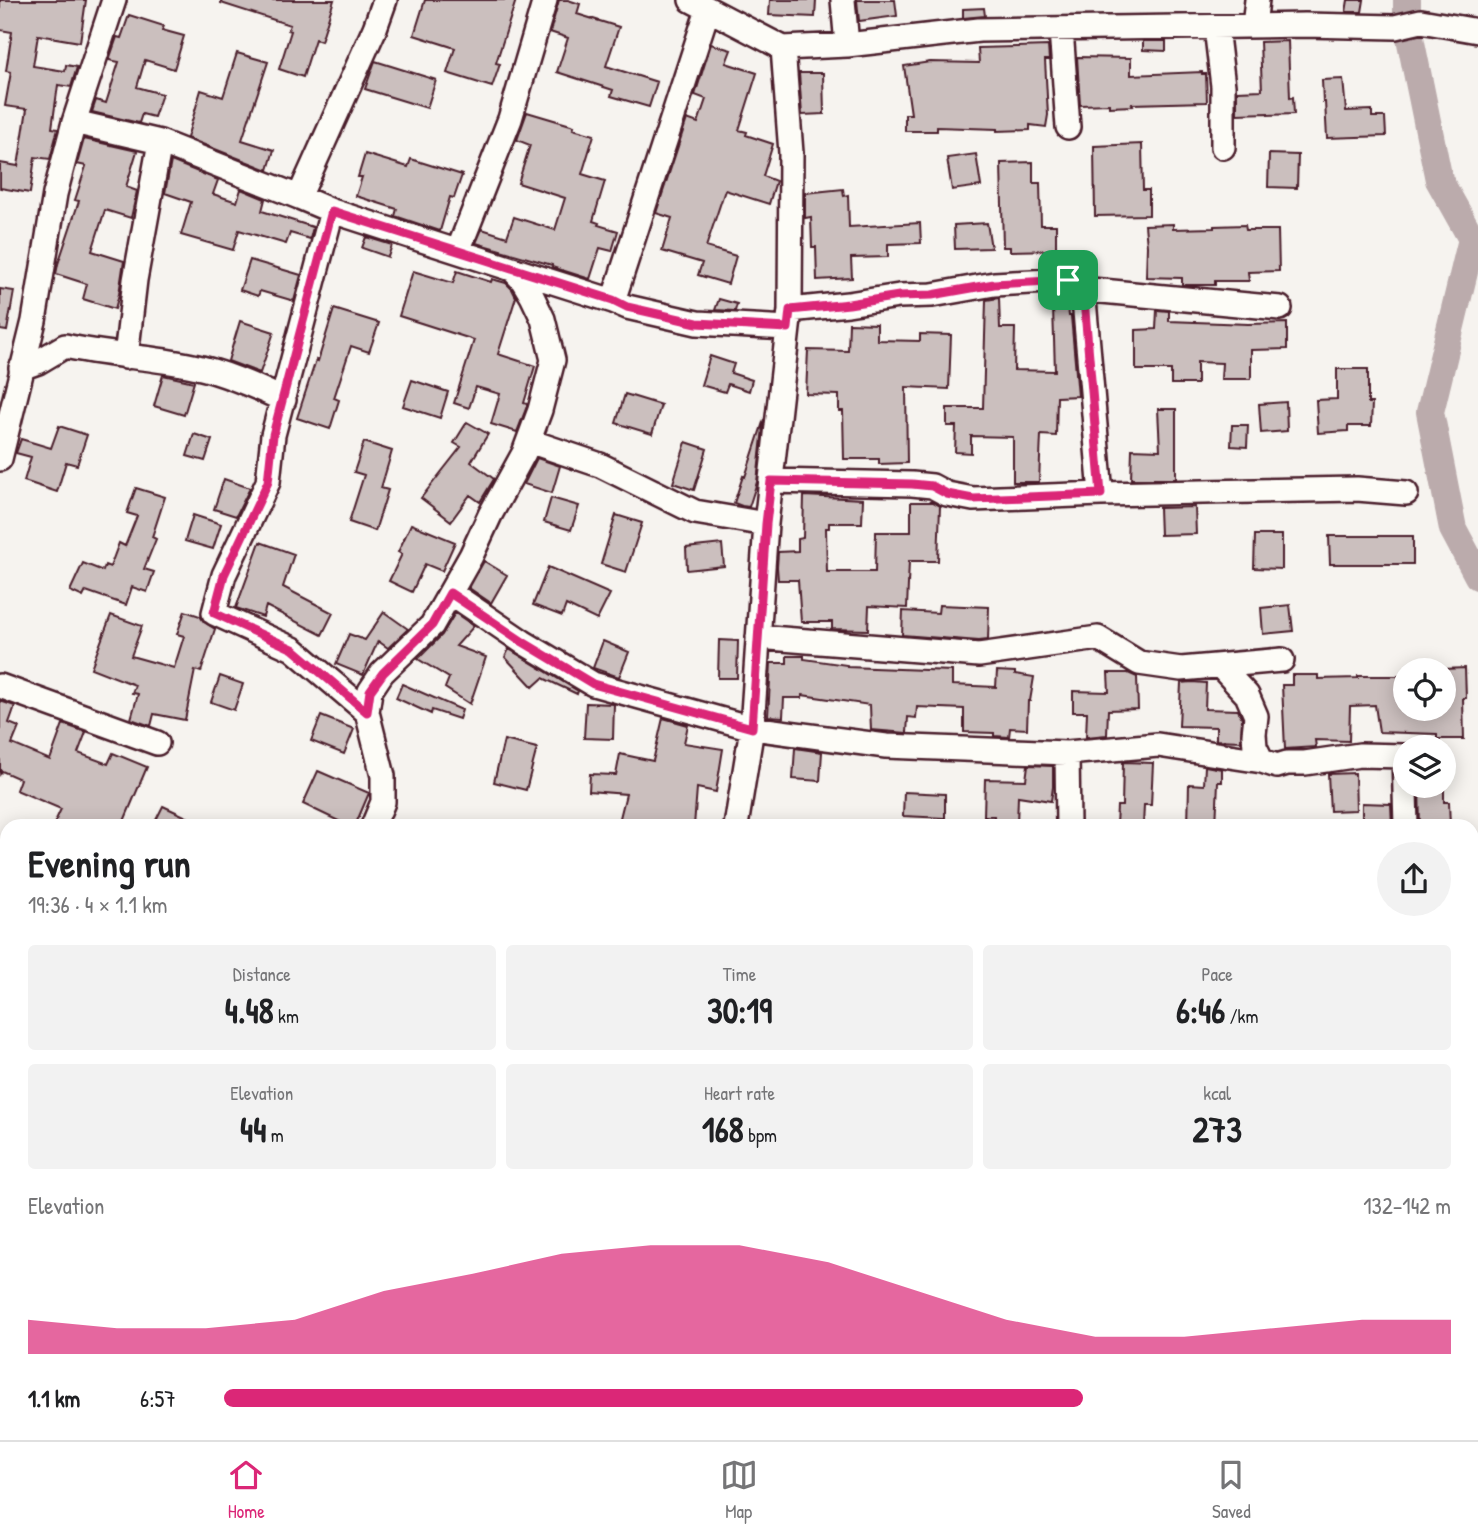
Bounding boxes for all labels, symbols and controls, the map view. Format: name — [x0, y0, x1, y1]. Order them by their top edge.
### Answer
pin — [1038, 250, 1098, 310]
icon: arrive — [1049, 261, 1087, 299]
map controls — [1393, 658, 1456, 798]
button: locate — [1393, 658, 1456, 721]
button: layers — [1393, 735, 1456, 798]
text: Evening run — [28, 837, 191, 889]
button: share — [1377, 842, 1451, 916]
text: 19:36 · 4 × 1.1 km — [28, 889, 167, 920]
text: Distance — [233, 961, 291, 987]
text: Time — [723, 961, 756, 987]
text: Pace — [1201, 961, 1233, 987]
text: 4.48 — [225, 987, 274, 1034]
text: 30:19 — [707, 987, 772, 1034]
text: 6:46 — [1176, 987, 1225, 1034]
text: km — [274, 1003, 299, 1029]
text: /km — [1225, 1003, 1258, 1029]
text: Elevation — [230, 1080, 293, 1106]
text: Heart rate — [704, 1080, 775, 1106]
text: kcal — [1203, 1080, 1231, 1106]
text: 44 — [240, 1106, 266, 1153]
text: 168 — [702, 1106, 744, 1153]
text: 273 — [1192, 1106, 1242, 1153]
text: m — [266, 1122, 284, 1148]
text: bpm — [744, 1122, 777, 1148]
text: Elevation — [28, 1190, 104, 1221]
text: 132–142 m — [1363, 1190, 1451, 1221]
text: 1.1 km — [28, 1383, 80, 1414]
text: 6:57 — [140, 1383, 176, 1414]
tab: Home — [227, 1456, 265, 1524]
tab: Map — [720, 1456, 758, 1524]
tab: Saved — [1212, 1456, 1251, 1524]

